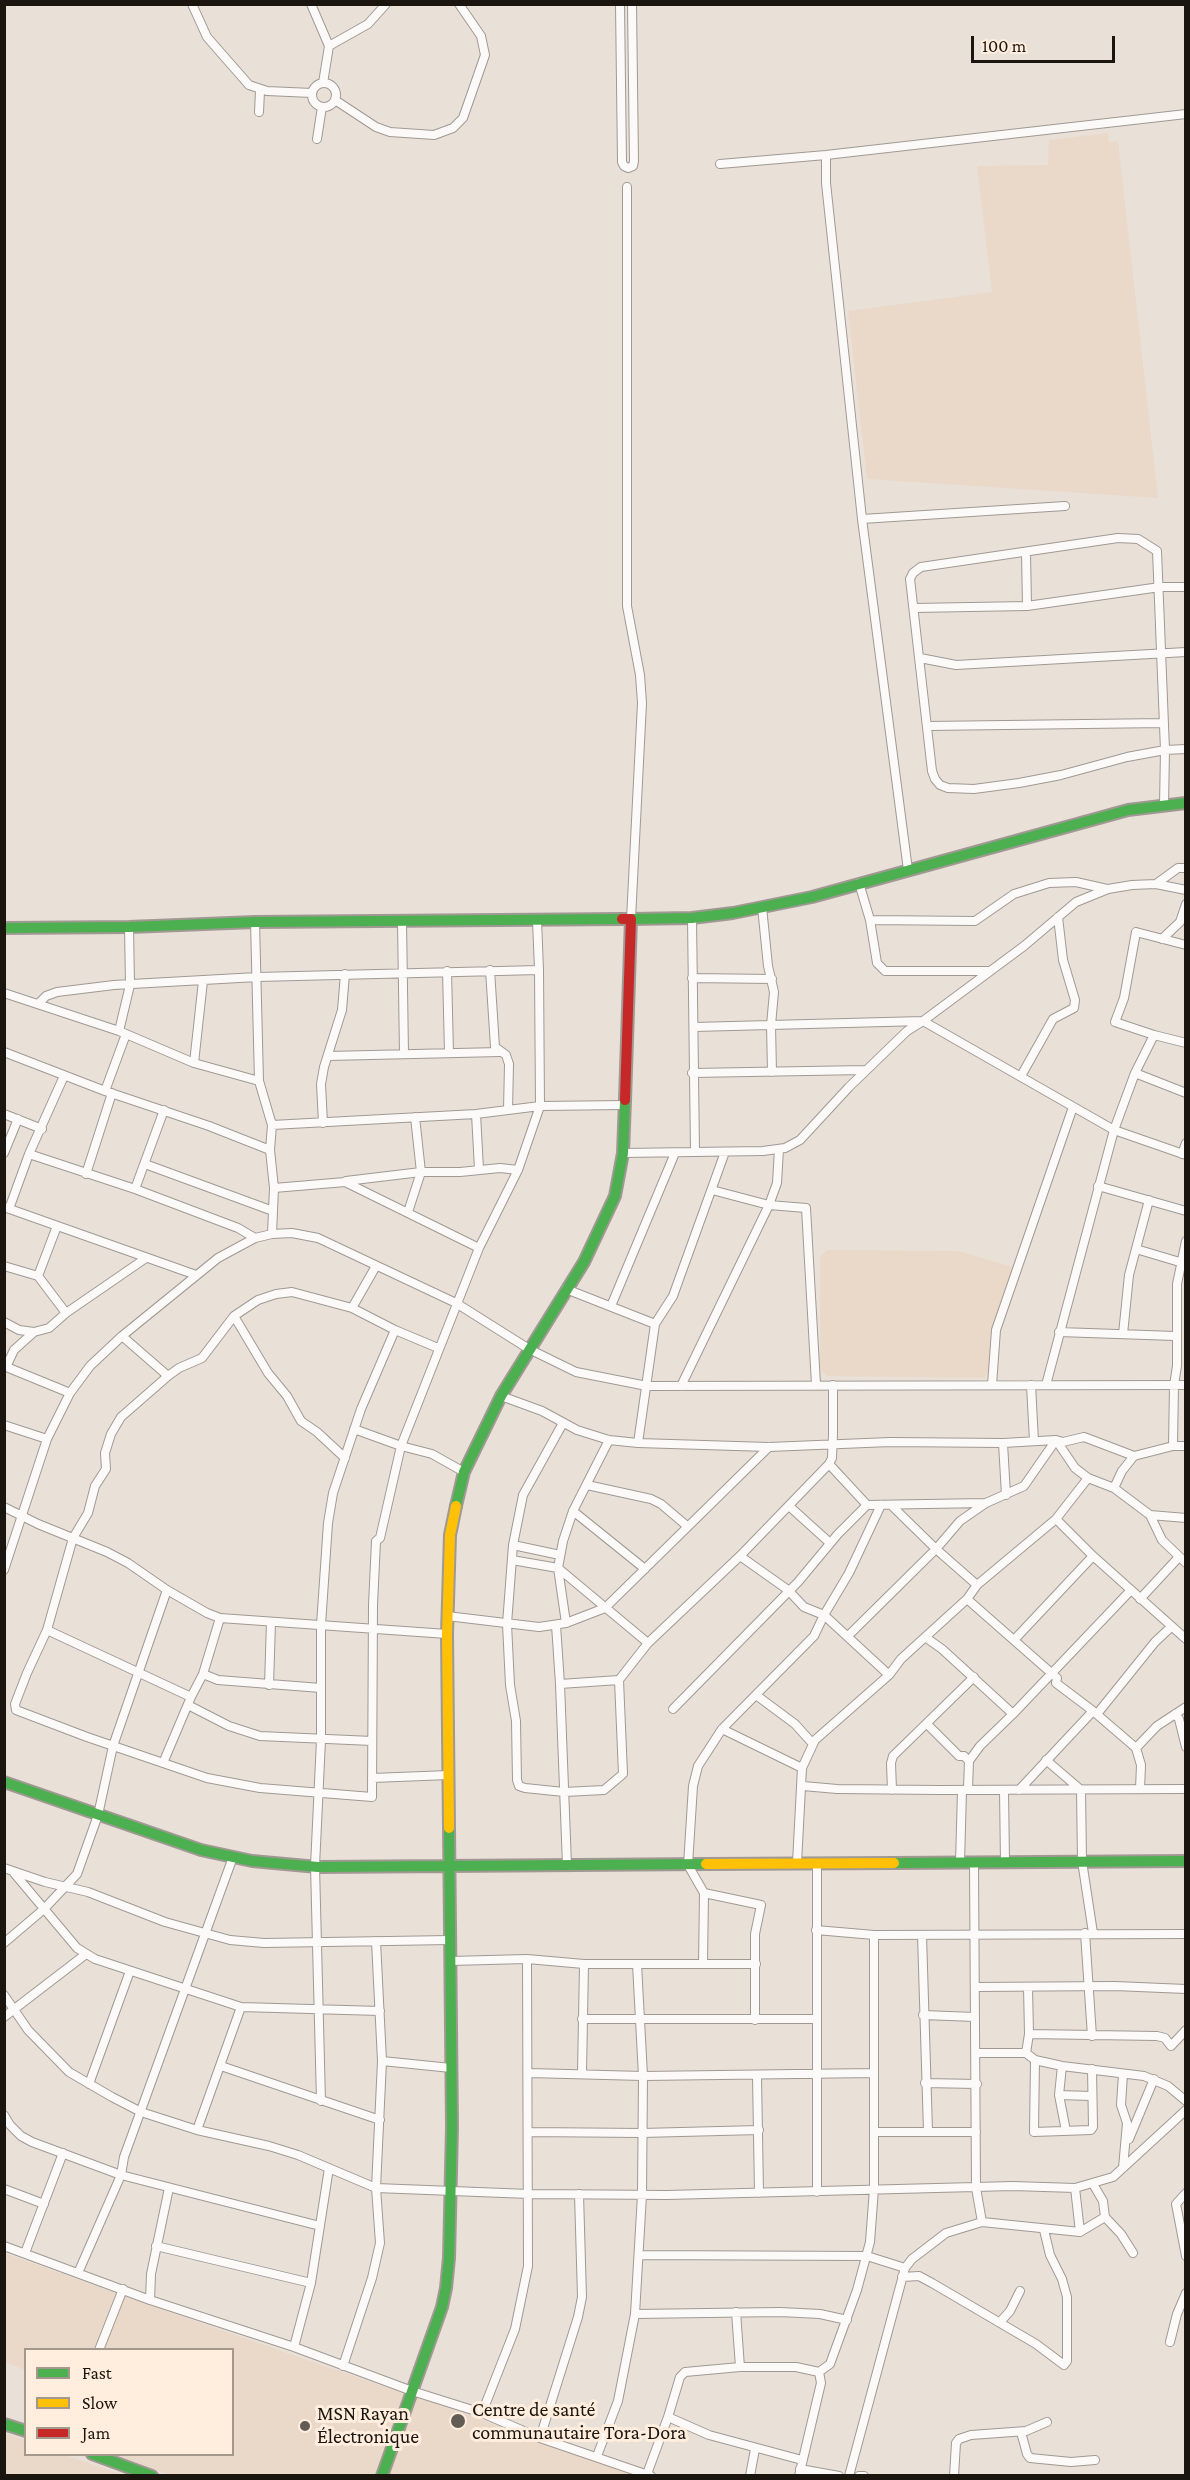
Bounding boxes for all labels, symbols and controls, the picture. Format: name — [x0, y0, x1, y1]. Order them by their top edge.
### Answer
scale bar — [974, 24, 1118, 62]
text: 100 m — [982, 36, 1026, 56]
legend — [24, 2348, 234, 2456]
text: Fast — [82, 2363, 112, 2383]
text: Slow — [82, 2393, 117, 2413]
place label: Centre de santé communautaire Tora-Dora — [472, 2398, 686, 2445]
place label: MSN Rayan Électronique — [317, 2402, 419, 2449]
marker: Centre de santé communautaire Tora-Dora — [449, 2412, 467, 2430]
marker: MSN Rayan Électronique — [298, 2419, 312, 2433]
text: Jam — [82, 2423, 110, 2443]

